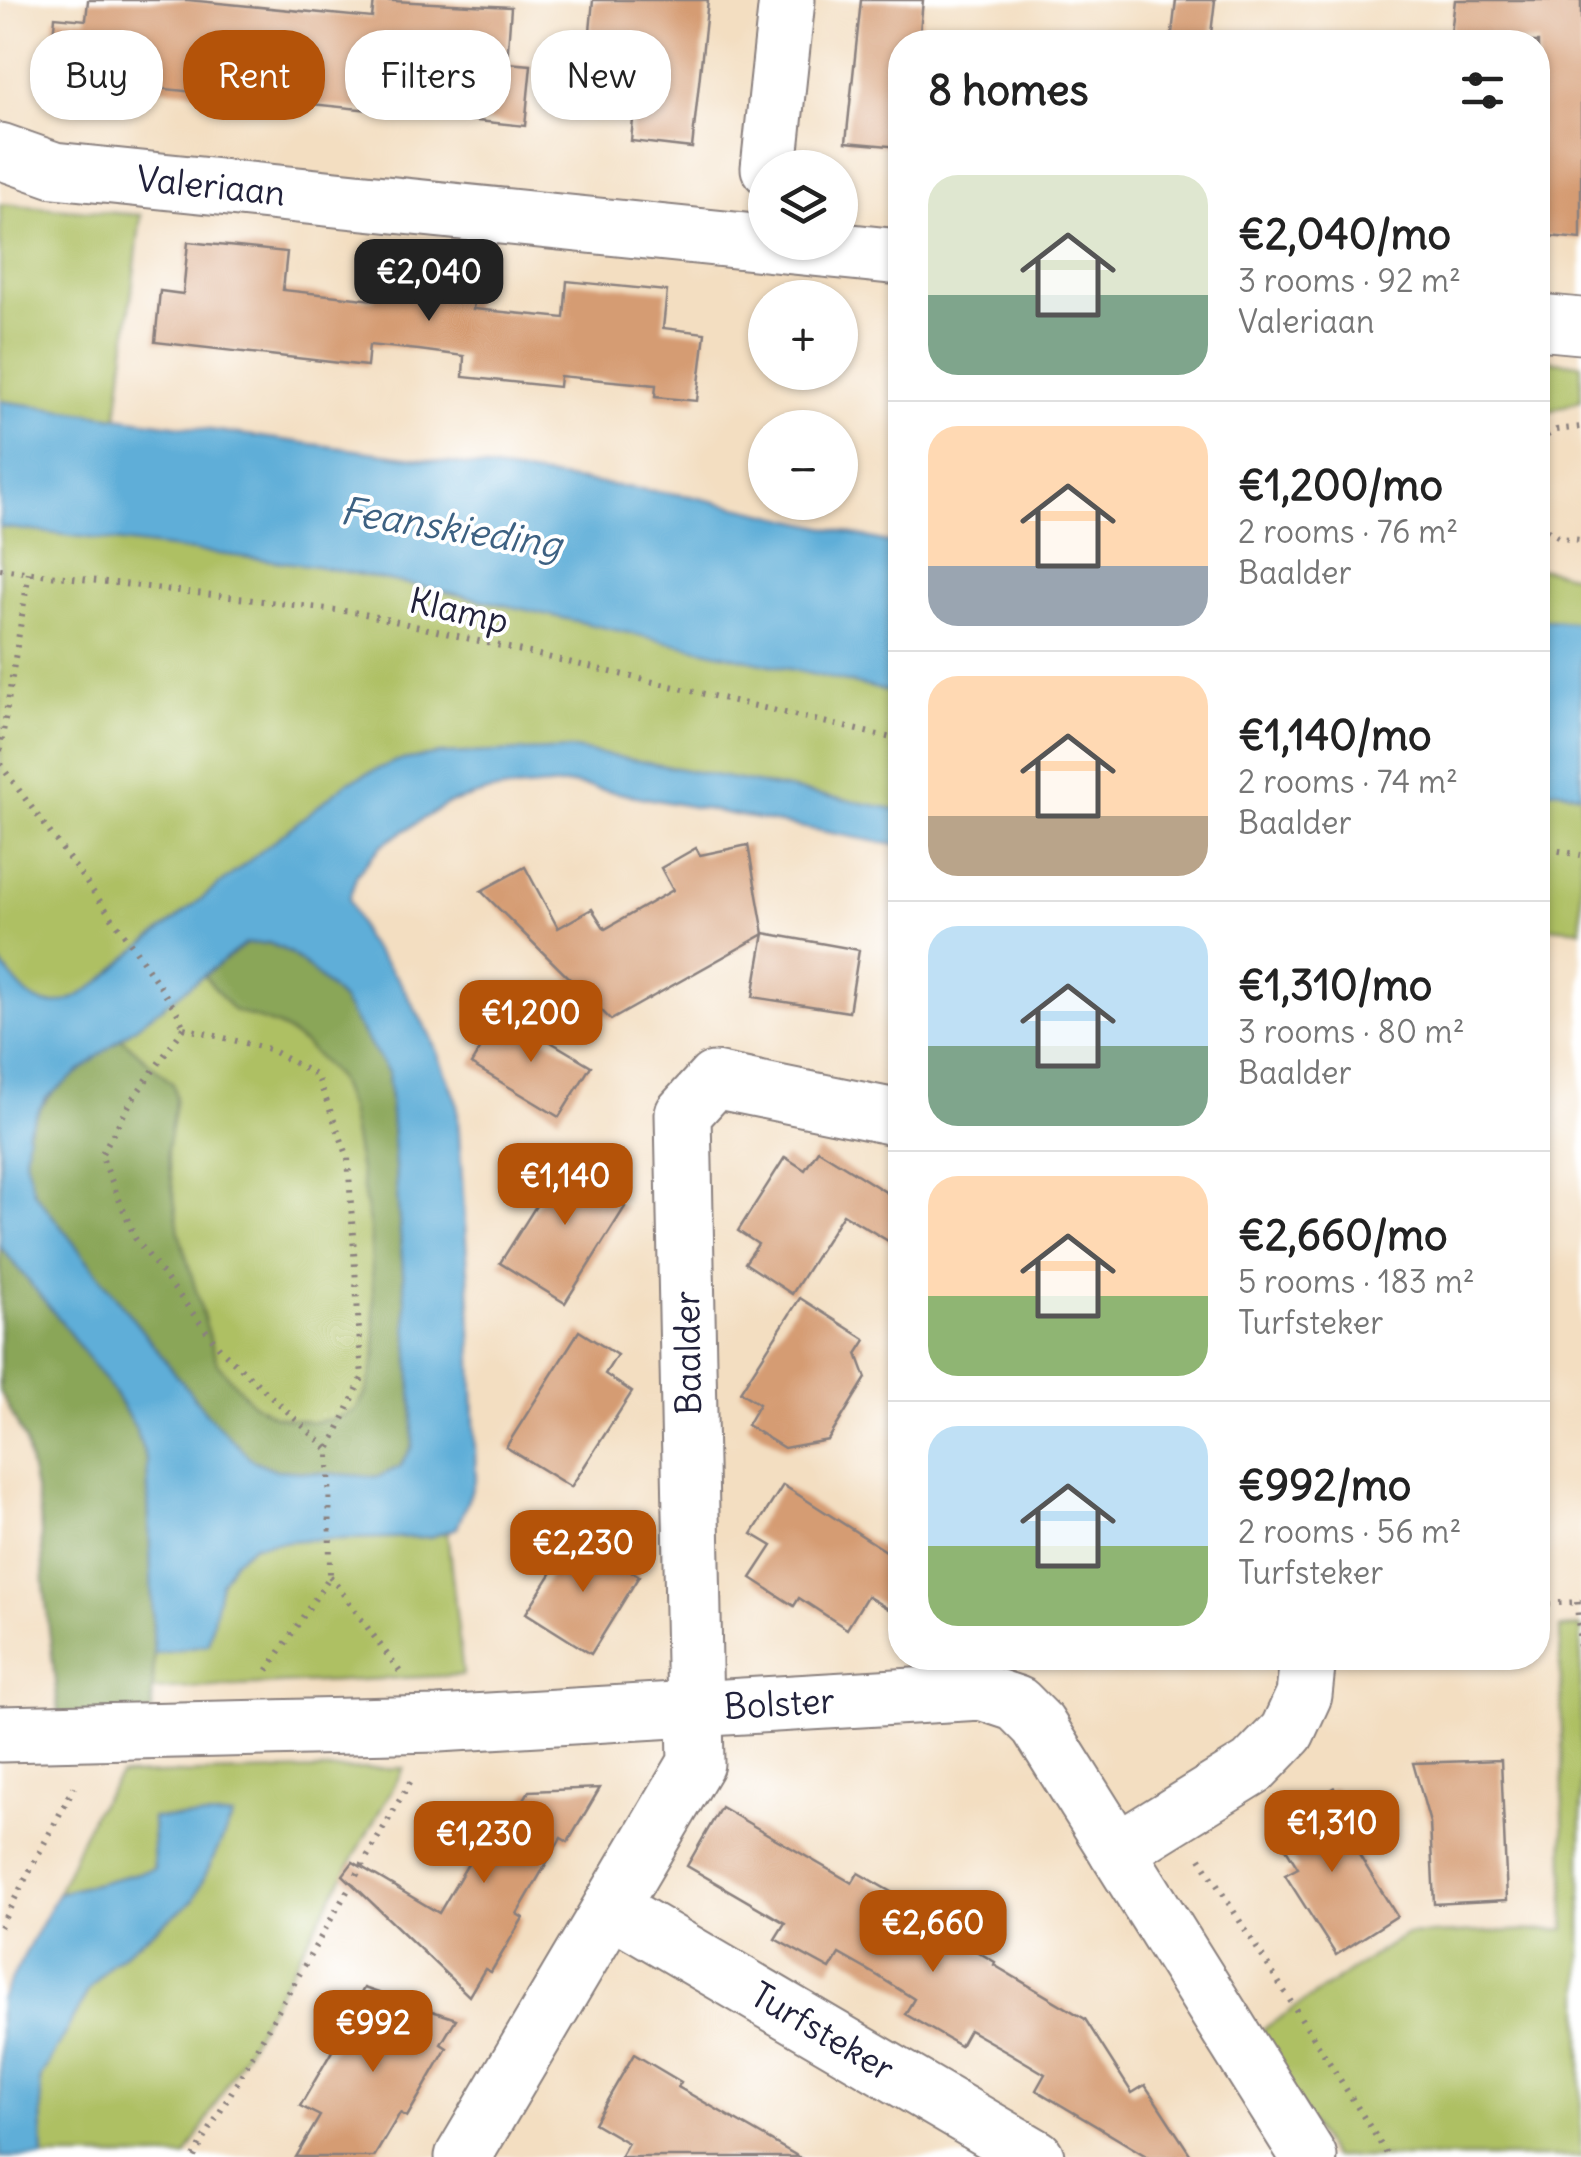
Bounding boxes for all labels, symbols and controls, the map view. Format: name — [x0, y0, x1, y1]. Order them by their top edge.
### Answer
chip: Buy — [30, 30, 163, 120]
chip: Rent — [183, 30, 325, 120]
chip: Filters — [345, 30, 511, 120]
chip: New — [531, 30, 671, 120]
icon: filters — [1455, 63, 1510, 118]
text: 8 homes — [928, 64, 1089, 116]
map controls — [748, 150, 858, 520]
button: layers — [748, 150, 858, 260]
street label: Valeriaan — [134, 156, 288, 215]
text: €2,040/mo — [1238, 208, 1451, 260]
icon: home — [1008, 215, 1128, 335]
pin: €2,040 — [348, 239, 510, 324]
text: €2,040 — [376, 251, 482, 292]
text: 3 rooms · 92 m² — [1238, 260, 1461, 301]
button: + — [748, 280, 858, 390]
text: Valeriaan — [1238, 301, 1375, 342]
button: − — [748, 410, 858, 520]
text: €1,200/mo — [1238, 459, 1443, 511]
icon: home — [1008, 466, 1128, 586]
water label: Feanskieding — [337, 487, 568, 569]
text: 2 rooms · 76 m² — [1238, 511, 1458, 552]
text: Baalder — [1238, 552, 1352, 593]
street label: Klamp — [406, 577, 513, 643]
text: €1,140/mo — [1238, 709, 1432, 761]
icon: home — [1008, 716, 1128, 836]
text: 2 rooms · 74 m² — [1238, 761, 1458, 802]
text: Baalder — [1238, 802, 1352, 843]
text: €1,310/mo — [1238, 959, 1432, 1011]
icon: home — [1008, 966, 1128, 1086]
pin: €1,200 — [450, 980, 612, 1065]
text: €1,200 — [481, 992, 581, 1033]
text: 3 rooms · 80 m² — [1238, 1011, 1465, 1052]
text: Baalder — [1238, 1052, 1352, 1093]
pin: €1,140 — [484, 1143, 646, 1228]
text: €1,140 — [520, 1155, 610, 1196]
text: €2,660/mo — [1238, 1209, 1448, 1261]
icon: home — [1008, 1216, 1128, 1336]
text: 5 rooms · 183 m² — [1238, 1261, 1475, 1302]
street label: Baalder — [664, 1291, 710, 1415]
text: Turfsteker — [1238, 1302, 1383, 1343]
text: €992/mo — [1238, 1459, 1411, 1511]
icon: home — [1008, 1466, 1128, 1586]
pin: €2,230 — [502, 1510, 664, 1595]
text: 2 rooms · 56 m² — [1238, 1511, 1461, 1552]
text: €2,230 — [532, 1522, 634, 1563]
text: Turfsteker — [1238, 1552, 1383, 1593]
street label: Bolster — [723, 1678, 836, 1728]
pin: €1,310 — [1251, 1790, 1413, 1875]
pin: €1,230 — [403, 1801, 565, 1886]
text: €1,310 — [1286, 1802, 1378, 1843]
text: €1,230 — [436, 1813, 532, 1854]
pin: €2,660 — [852, 1890, 1014, 1975]
text: €2,660 — [882, 1902, 984, 1943]
street label: Turfsteker — [743, 1972, 903, 2090]
pin: €992 — [314, 1990, 432, 2075]
text: €992 — [336, 2002, 410, 2043]

